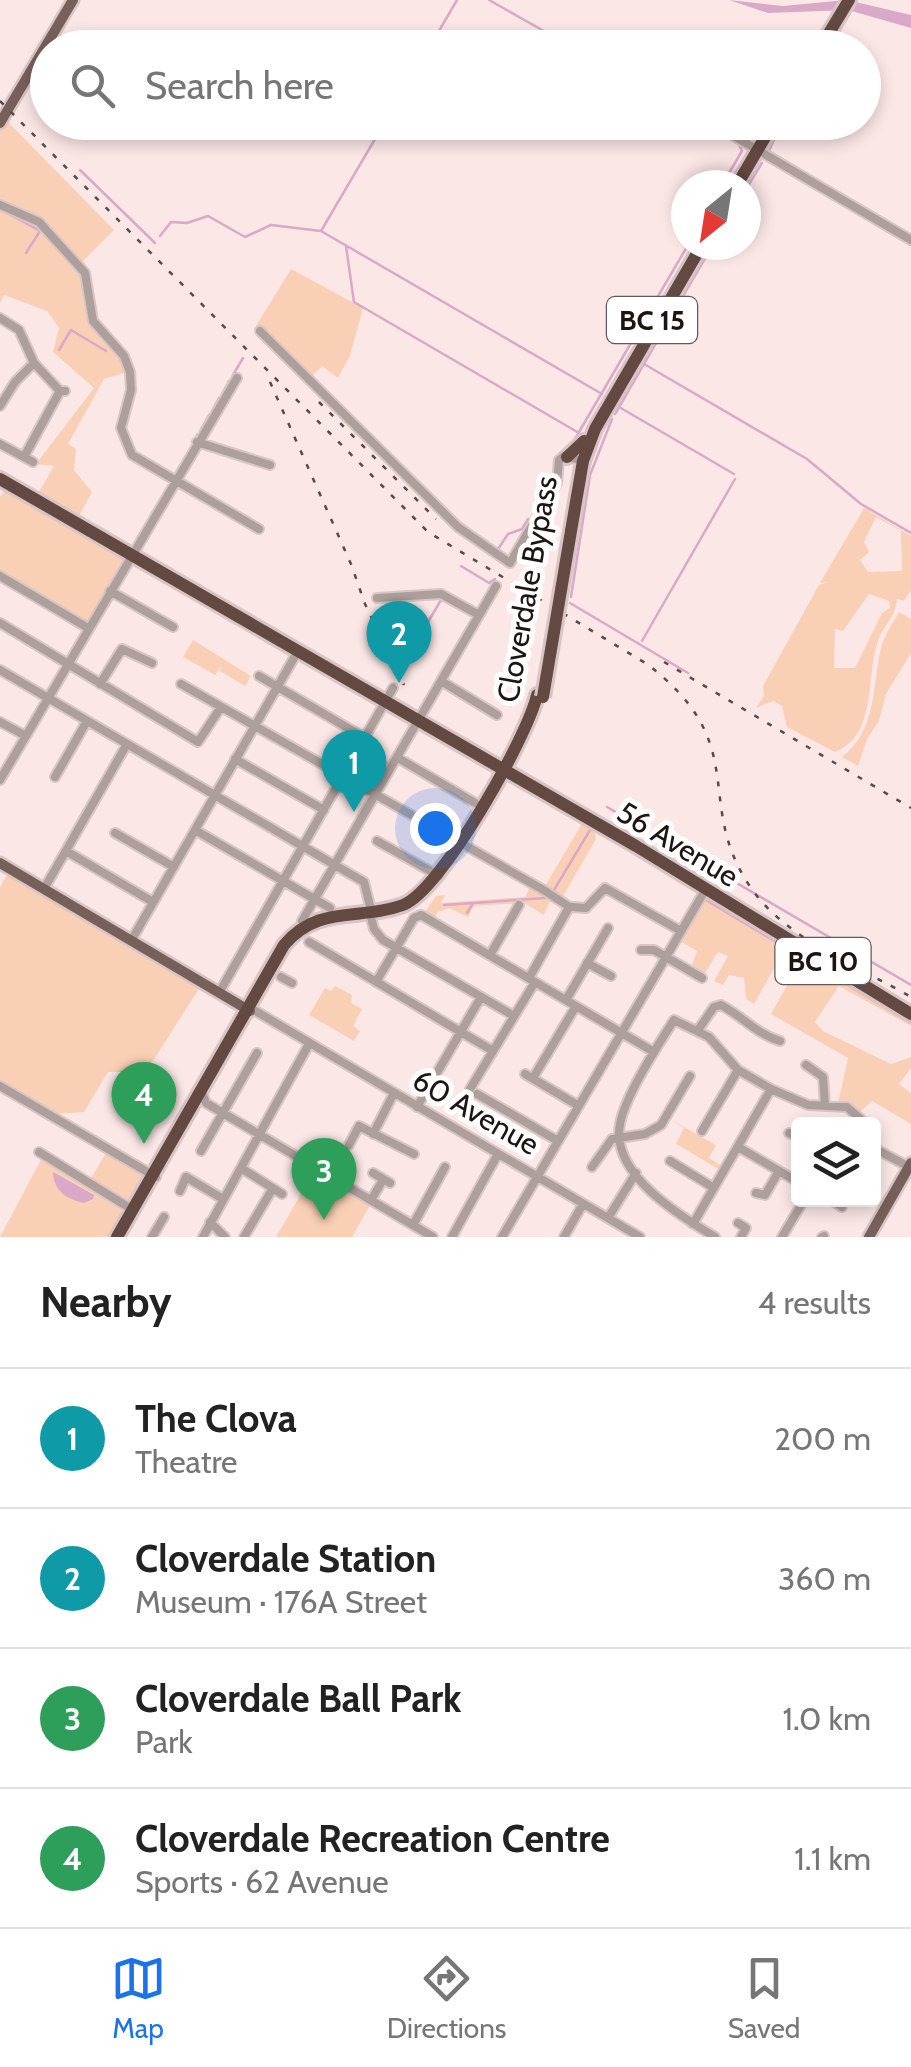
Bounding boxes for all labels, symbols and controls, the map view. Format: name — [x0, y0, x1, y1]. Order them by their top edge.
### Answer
search box — [30, 30, 881, 140]
icon: search — [65, 58, 120, 113]
text: Search here — [145, 62, 334, 109]
north arrow — [671, 170, 761, 260]
road number: BC 15 — [607, 297, 697, 343]
street label: Cloverdale Bypass — [489, 473, 565, 705]
pin: 2 — [366, 600, 432, 683]
pin: 1 — [322, 730, 386, 812]
street label: 56 Avenue — [611, 793, 745, 895]
your location — [410, 803, 461, 854]
road number: BC 10 — [776, 938, 870, 984]
street label: 60 Avenue — [406, 1061, 546, 1163]
pin: 4 — [112, 1062, 176, 1144]
map controls — [791, 1117, 881, 1207]
button: layers — [791, 1117, 881, 1207]
pin: 3 — [292, 1138, 356, 1220]
text: Nearby — [40, 1276, 172, 1328]
text: 4 results — [758, 1283, 871, 1322]
text: The Clova — [135, 1395, 297, 1442]
text: 1 — [67, 1419, 78, 1458]
text: 200 m — [774, 1419, 871, 1458]
text: Theatre — [135, 1442, 238, 1481]
text: Cloverdale Station — [135, 1535, 436, 1582]
text: 2 — [64, 1559, 81, 1598]
text: 360 m — [778, 1559, 871, 1598]
text: Museum · 176A Street — [135, 1582, 427, 1621]
text: Cloverdale Ball Park — [135, 1675, 461, 1722]
text: 3 — [64, 1699, 81, 1738]
text: 1.0 km — [783, 1699, 871, 1738]
text: Park — [135, 1722, 193, 1761]
text: Cloverdale Recreation Centre — [135, 1815, 610, 1862]
text: 4 — [63, 1839, 82, 1878]
text: 1.1 km — [794, 1839, 871, 1878]
text: Sports · 62 Avenue — [135, 1862, 389, 1901]
tab: Map — [111, 1951, 166, 2045]
tab: Directions — [387, 1951, 506, 2045]
tab: Saved — [728, 1951, 800, 2045]

